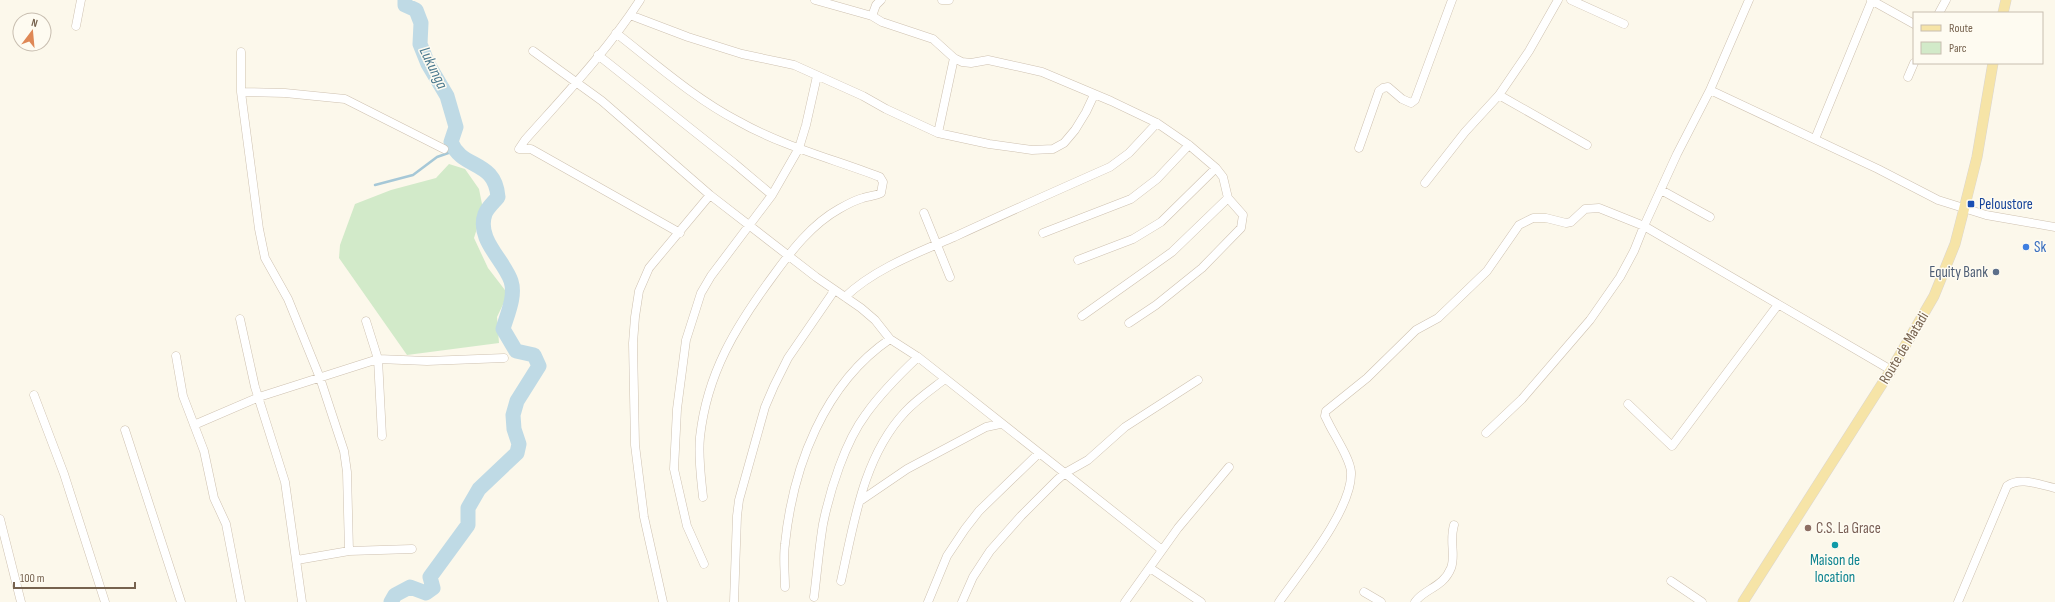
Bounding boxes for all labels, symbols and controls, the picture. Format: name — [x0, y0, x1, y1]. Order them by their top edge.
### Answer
north arrow — [12, 12, 52, 52]
legend — [1913, 12, 2043, 64]
text: N — [30, 16, 39, 30]
text: Route — [1949, 21, 1973, 36]
text: Parc — [1949, 41, 1967, 56]
water label: Lukunga — [415, 44, 452, 93]
place label: Peloustore — [1979, 195, 2033, 214]
marker: Peloustore — [1966, 199, 1976, 209]
place label: Sk — [2034, 238, 2046, 257]
marker: Sk — [2021, 242, 2031, 252]
place label: Equity Bank — [1929, 263, 1988, 282]
marker: Equity Bank — [1991, 267, 2001, 277]
street label: Route de Matadi — [1875, 308, 1933, 388]
place label: C.S. La Grace — [1816, 519, 1881, 538]
marker: C.S. La Grace — [1803, 523, 1813, 533]
marker: Maison de location — [1830, 540, 1840, 550]
place label: Maison de location — [1810, 551, 1860, 587]
scale bar — [14, 564, 135, 590]
text: 100 m — [20, 571, 45, 586]

